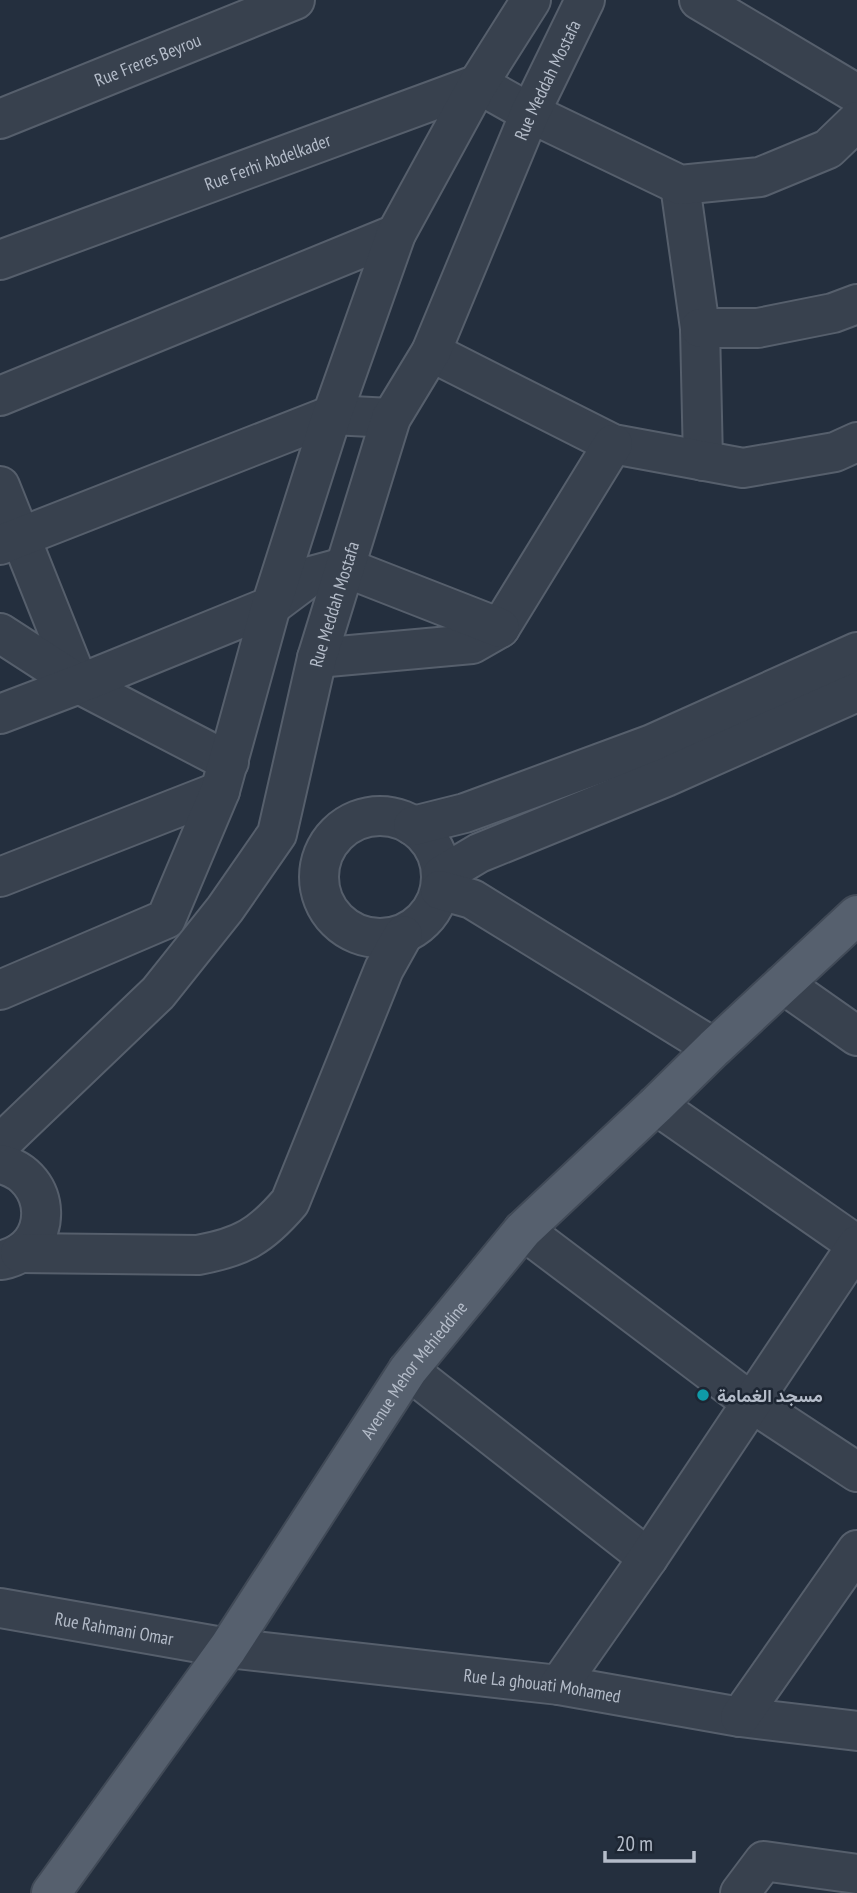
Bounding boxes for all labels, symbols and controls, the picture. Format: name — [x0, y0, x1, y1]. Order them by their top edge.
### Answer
street label: Rue Meddah Mostafa — [509, 16, 585, 143]
street label: Rue Freres Beyrou — [91, 28, 204, 91]
street label: Rue Ferhi Abdelkader — [201, 128, 334, 195]
street label: Rue Meddah Mostafa — [304, 538, 364, 669]
street label: Avenue Mehor Mehieddine — [355, 1296, 472, 1443]
place label: مسجد الغمامة — [717, 1384, 823, 1407]
marker: مسجد الغمامة — [695, 1387, 711, 1403]
street label: Rue Rahmani Omar — [53, 1606, 175, 1650]
street label: Rue La ghouati Mohamed — [463, 1663, 623, 1707]
scale bar — [605, 1820, 694, 1864]
text: 20 m — [616, 1830, 653, 1857]

